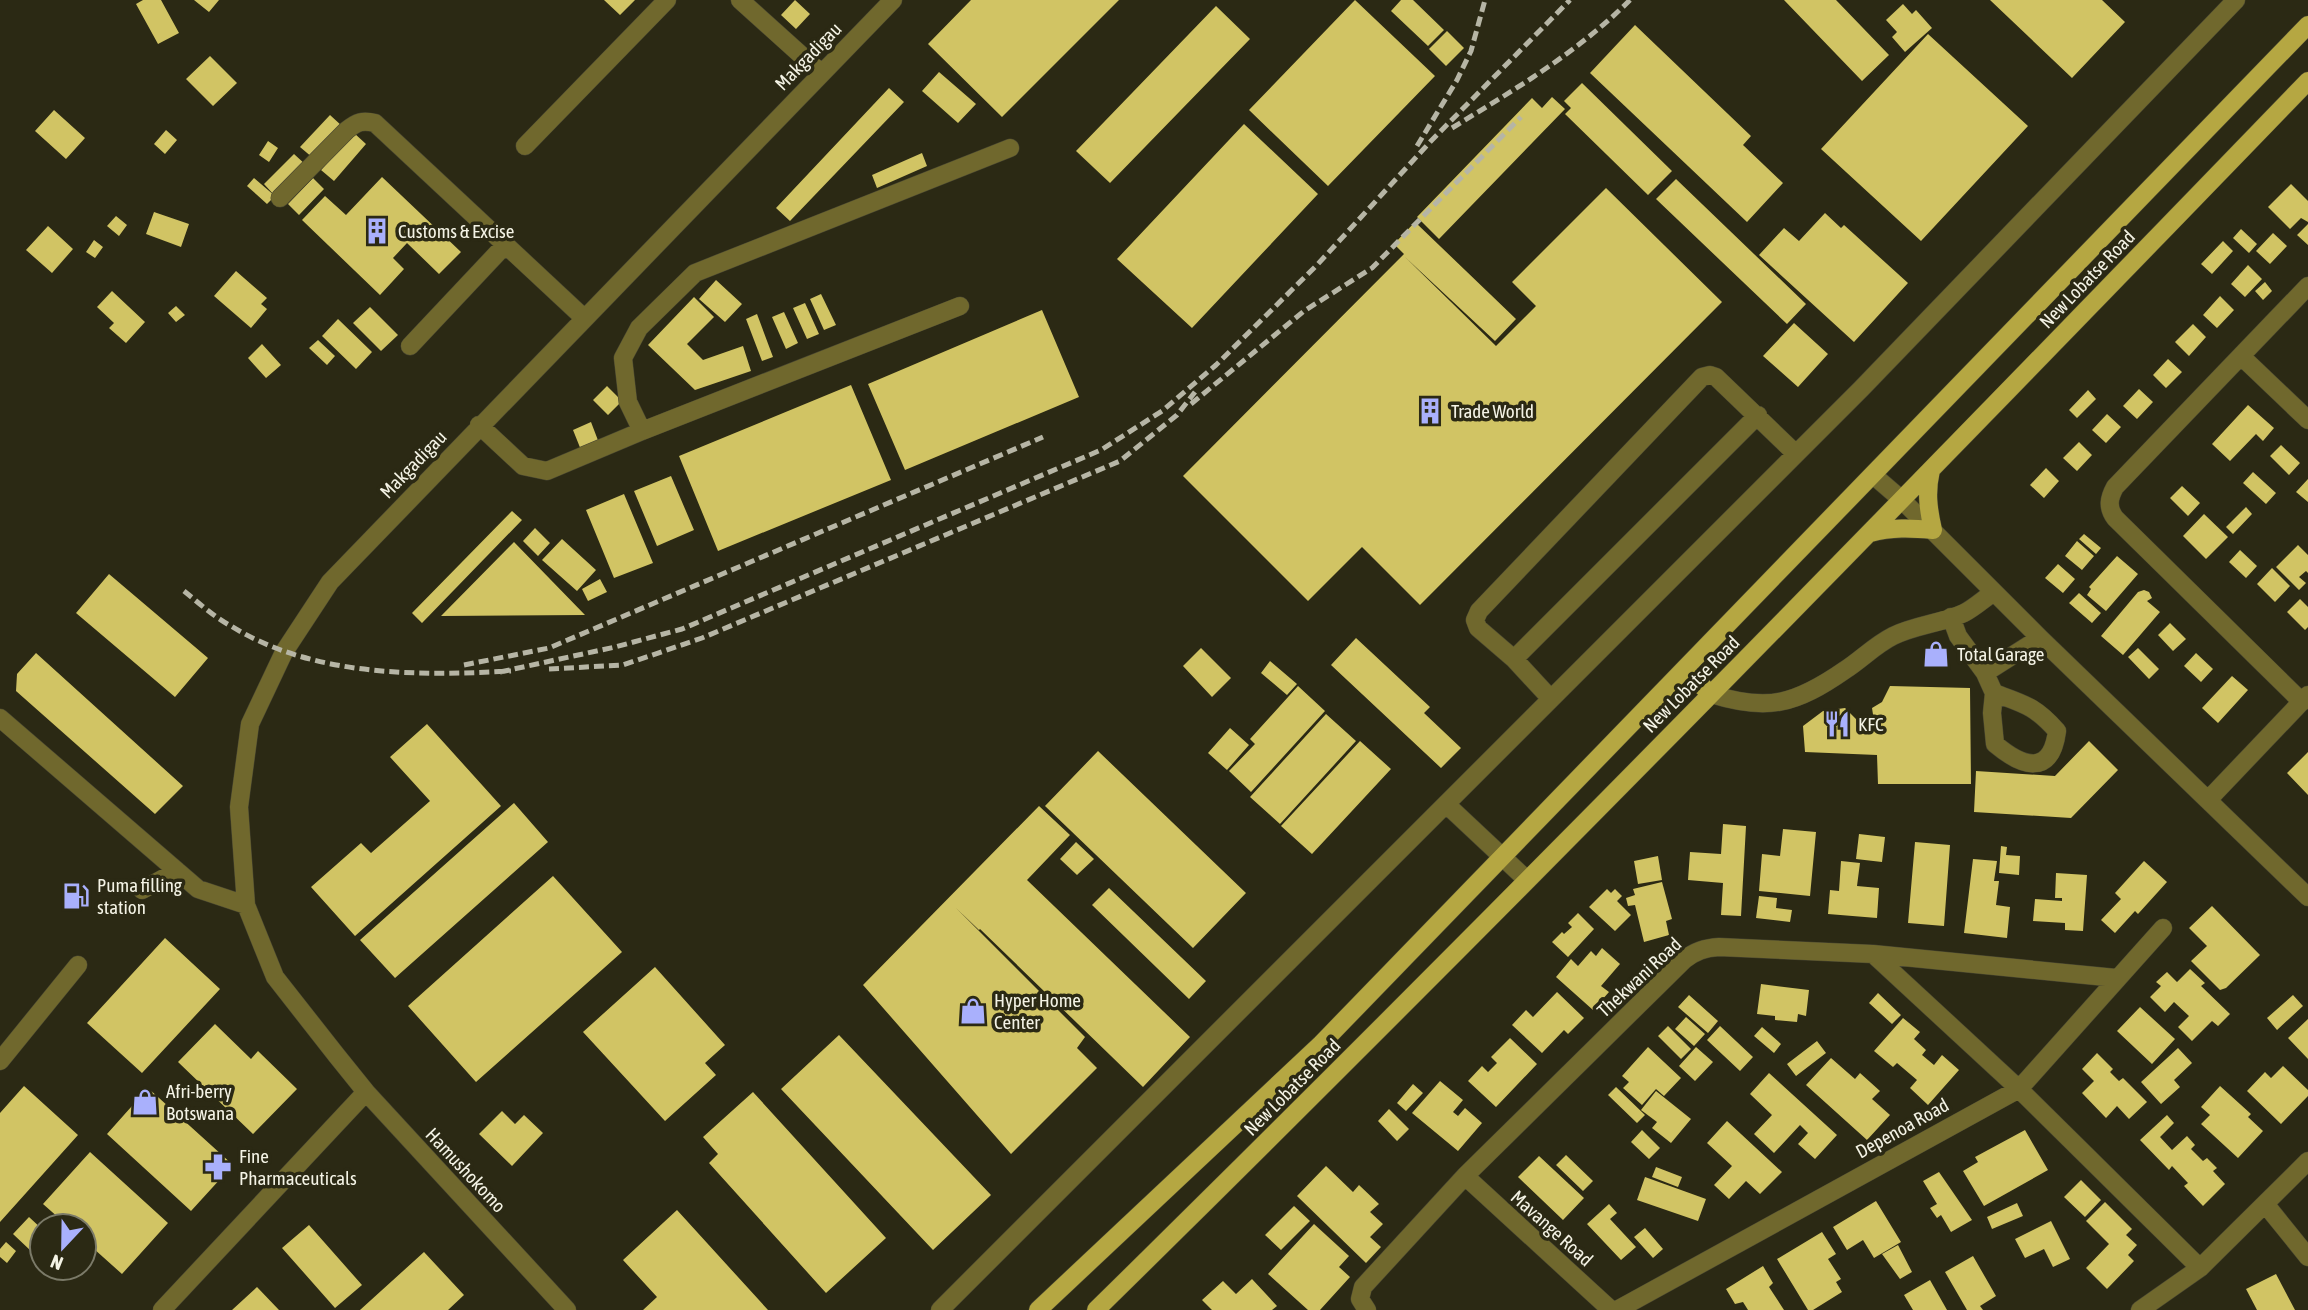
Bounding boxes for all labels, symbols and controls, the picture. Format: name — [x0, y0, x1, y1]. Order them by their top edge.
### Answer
street label: Makgadigau — [770, 18, 846, 94]
building icon: Customs & Excise — [362, 216, 392, 246]
place label: Customs & Excise — [398, 220, 514, 242]
street label: New Lobatse Road — [2035, 226, 2139, 332]
building icon: Trade World — [1415, 396, 1445, 426]
place label: Trade World — [1451, 400, 1534, 422]
street label: Makgadigau — [375, 426, 451, 502]
street label: New Lobatse Road — [1638, 631, 1744, 737]
shop icon: Total Garage — [1921, 639, 1951, 669]
place label: Total Garage — [1957, 643, 2044, 665]
restaurant icon: KFC — [1822, 709, 1852, 739]
place label: KFC — [1858, 713, 1884, 735]
place label: Puma filling station — [97, 874, 183, 918]
fuel station icon: Puma filling station — [61, 881, 91, 911]
street label: Thekwani Road — [1593, 933, 1685, 1021]
place label: Hyper Home Center — [994, 989, 1081, 1033]
shop icon: Hyper Home Center — [958, 996, 988, 1026]
street label: New Lobatse Road — [1239, 1034, 1345, 1140]
place label: Afri-berry Botswana — [166, 1080, 234, 1124]
shop icon: Afri-berry Botswana — [130, 1087, 160, 1117]
street label: Depenoa Road — [1852, 1093, 1952, 1163]
street label: Hamushokomo — [421, 1123, 511, 1217]
place label: Fine Pharmaceuticals — [239, 1145, 357, 1189]
pharmacy icon: Fine Pharmaceuticals — [203, 1152, 233, 1182]
street label: Mavange Road — [1507, 1186, 1597, 1270]
north arrow — [28, 1212, 98, 1282]
text: N — [47, 1250, 66, 1275]

